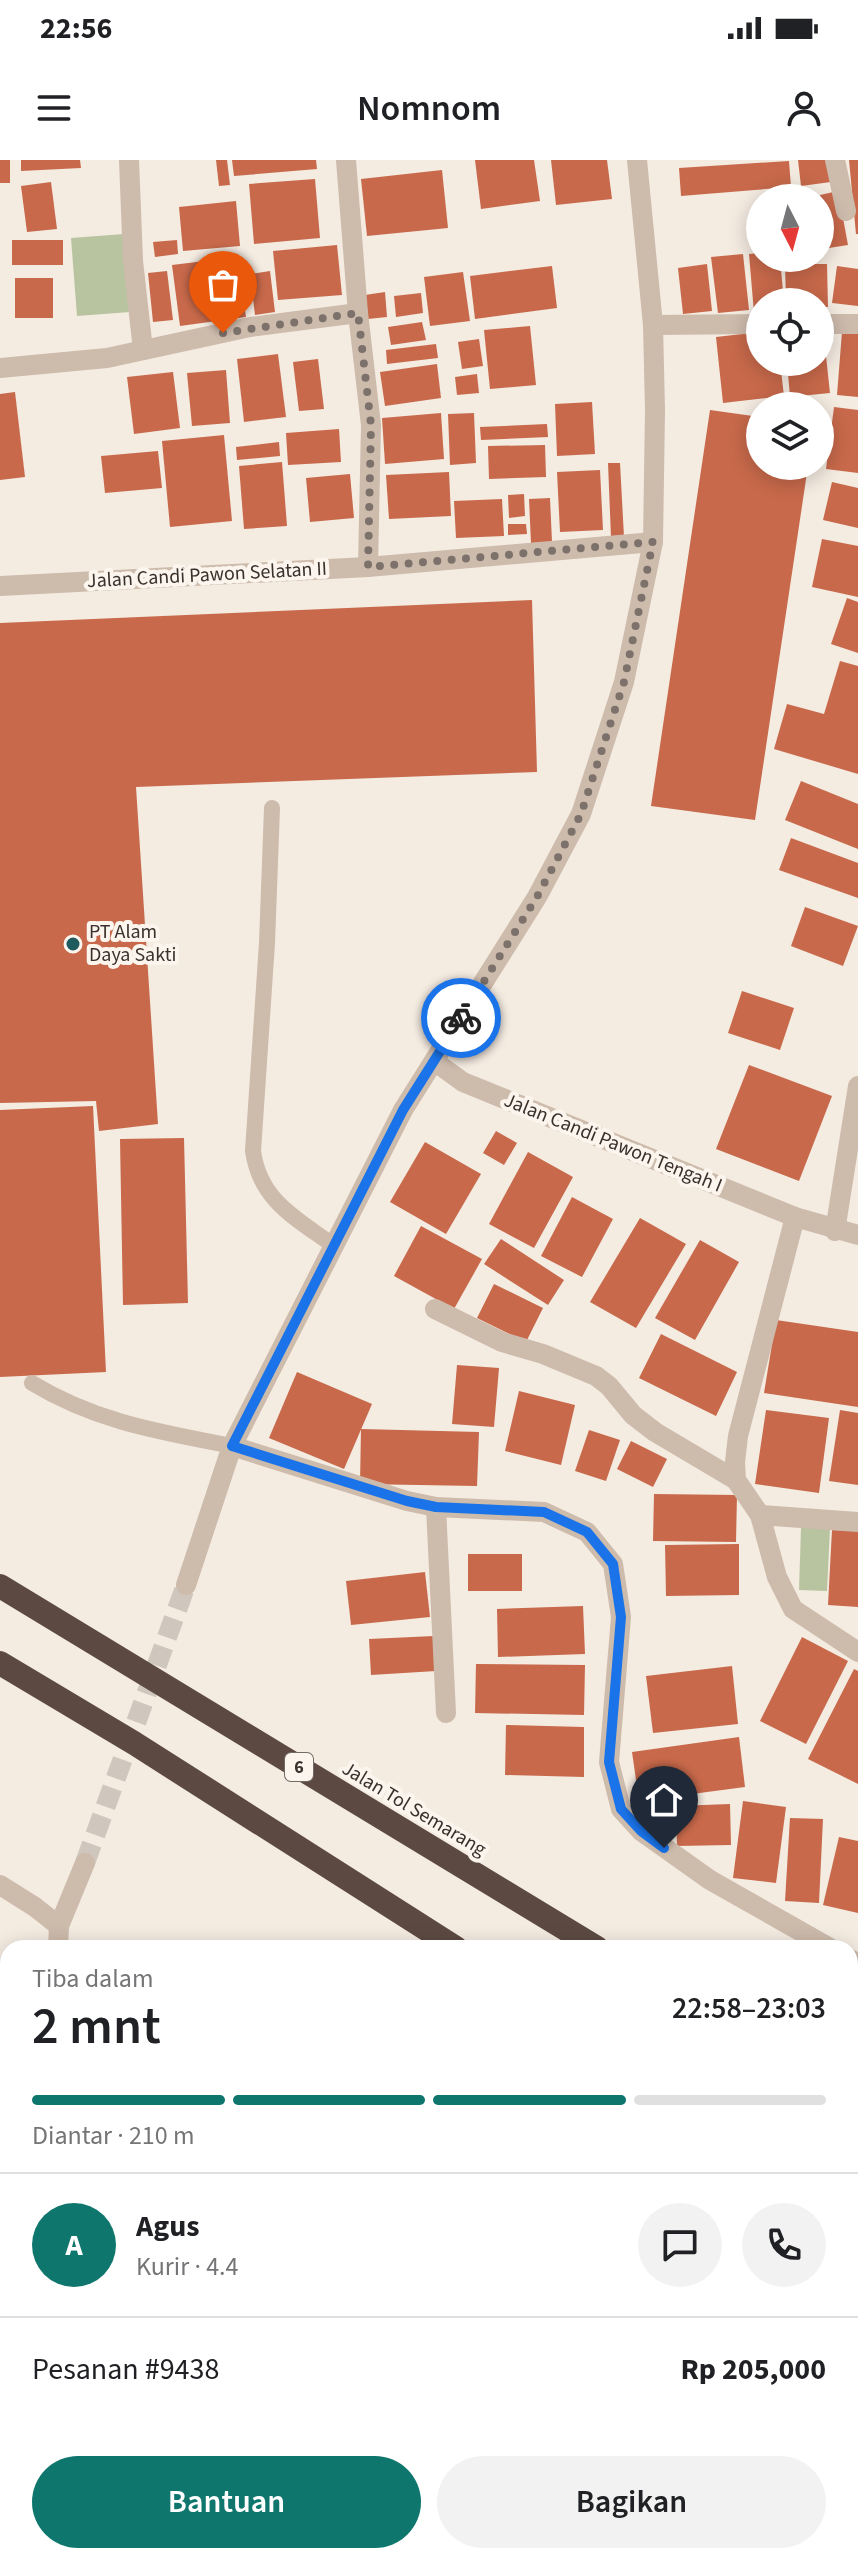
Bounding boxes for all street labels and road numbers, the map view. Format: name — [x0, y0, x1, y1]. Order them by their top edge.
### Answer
street label: Jalan Candi Pawon Selatan II — [86, 555, 328, 595]
street label: Jalan Candi Pawon Tengah I — [500, 1086, 726, 1200]
road number: 6 — [285, 1753, 313, 1781]
street label: Jalan Tol Semarang — [337, 1755, 491, 1863]

